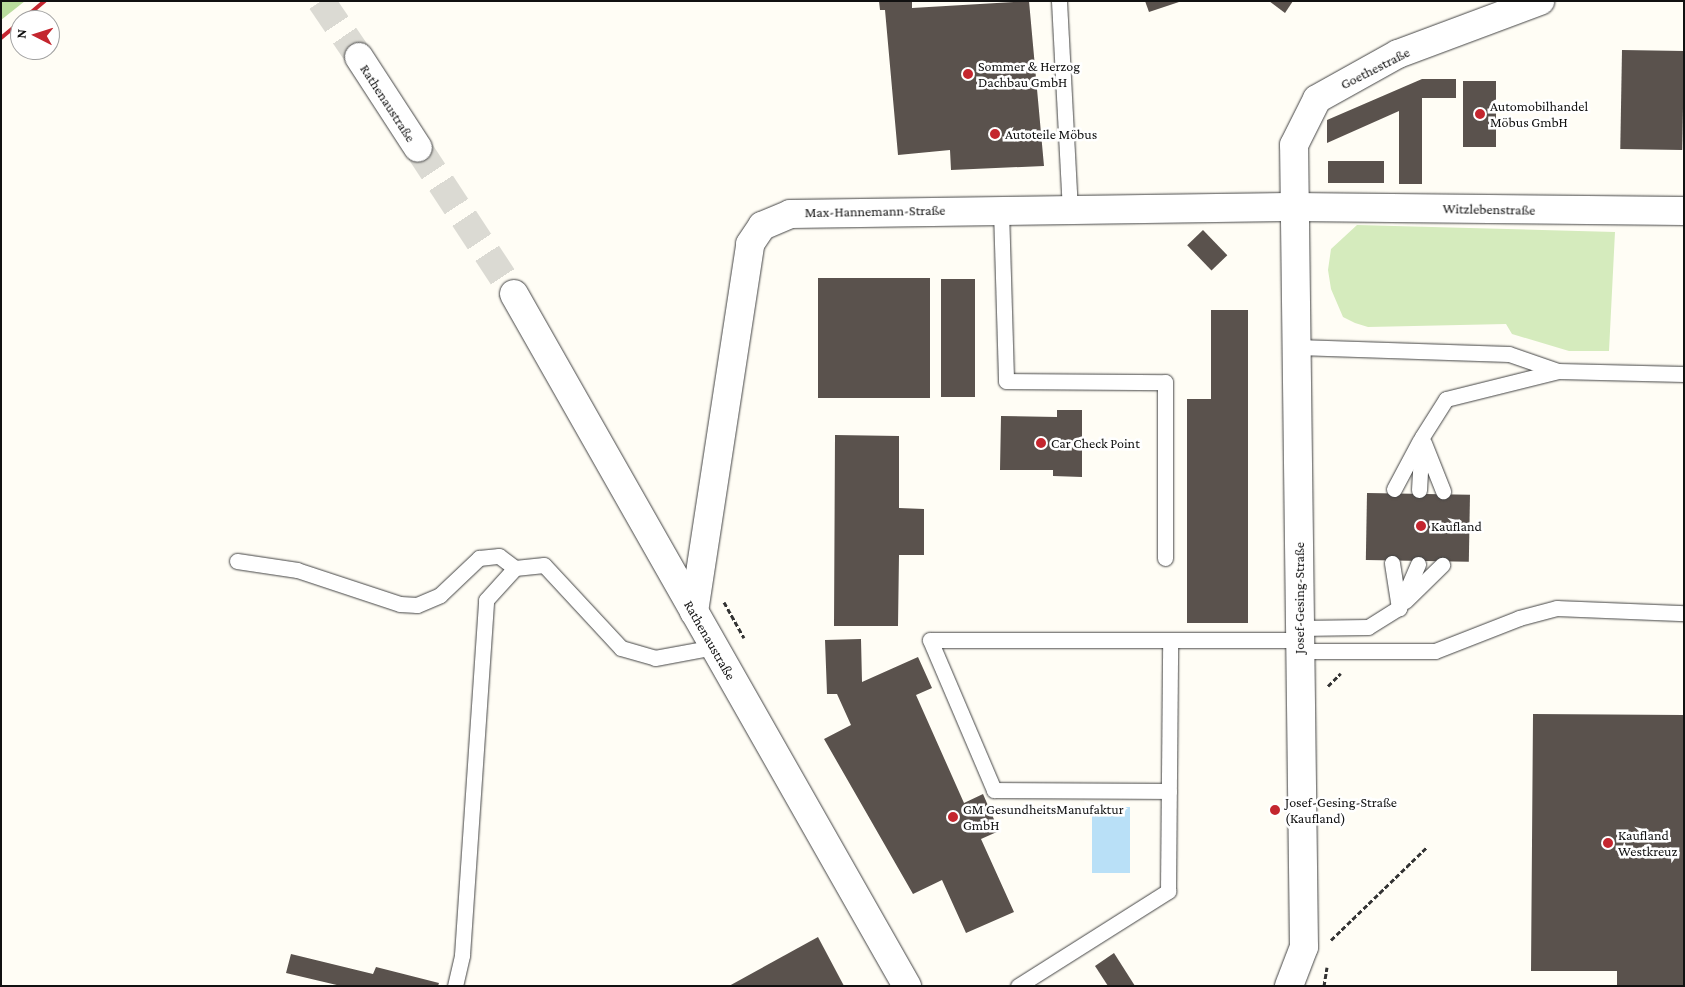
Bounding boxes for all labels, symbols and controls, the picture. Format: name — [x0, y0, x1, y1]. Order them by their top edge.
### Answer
north arrow — [10, 10, 60, 60]
text: N — [13, 28, 29, 39]
street label: Goethestraße — [1338, 43, 1412, 93]
place label: Sommer & Herzog Dachbau GmbH — [978, 58, 1080, 90]
street label: Rathenaustraße — [357, 61, 419, 145]
marker: Sommer & Herzog Dachbau GmbH — [962, 68, 974, 80]
place label: Automobilhandel Möbus GmbH — [1490, 98, 1588, 130]
marker: Automobilhandel Möbus GmbH — [1474, 108, 1486, 120]
place label: Autoteile Möbus — [1005, 126, 1097, 142]
marker: Autoteile Möbus — [989, 128, 1001, 140]
street label: Witzlebenstraße — [1443, 200, 1535, 218]
street label: Max-Hannemann-Straße — [805, 201, 945, 221]
place label: Car Check Point — [1051, 435, 1140, 451]
marker: Car Check Point — [1035, 437, 1047, 449]
place label: Kaufland — [1431, 518, 1482, 534]
marker: Kaufland — [1415, 520, 1427, 532]
street label: Josef-Gesing-Straße — [1291, 542, 1307, 654]
street label: Rathenaustraße — [680, 597, 740, 683]
place label: Josef-Gesing-Straße (Kaufland) — [1285, 794, 1397, 826]
place label: GM GesundheitsManufaktur GmbH — [963, 801, 1124, 834]
marker: Josef-Gesing-Straße (Kaufland) — [1269, 804, 1281, 816]
marker: GM GesundheitsManufaktur GmbH — [947, 811, 959, 823]
place label: Kaufland Westkreuz — [1618, 827, 1677, 860]
marker: Kaufland Westkreuz — [1602, 837, 1614, 849]

